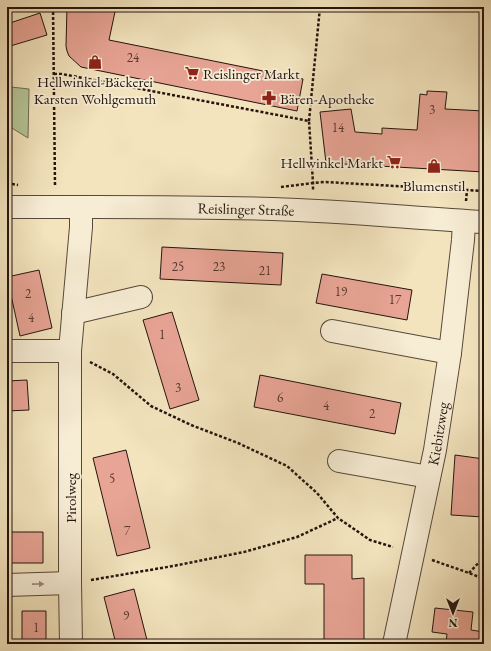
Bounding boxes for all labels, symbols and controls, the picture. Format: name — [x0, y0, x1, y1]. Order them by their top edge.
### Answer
house number: 24 — [127, 49, 140, 66]
shop icon: Hellwinkel-Bäckerei Karsten Wohlgemuth — [87, 54, 103, 70]
place label: Reislinger Markt — [203, 64, 300, 83]
supermarket icon: Reislinger Markt — [184, 65, 200, 81]
place label: Hellwinkel-Bäckerei Karsten Wohlgemuth — [34, 72, 157, 108]
place label: Bären-Apotheke — [280, 89, 375, 108]
pharmacy icon: Bären-Apotheke — [261, 90, 277, 106]
house number: 3 — [429, 101, 435, 118]
house number: 14 — [332, 119, 345, 136]
place label: Hellwinkel Markt — [280, 153, 383, 172]
supermarket icon: Hellwinkel Markt — [386, 154, 402, 170]
shop icon: Blumenstil — [426, 158, 442, 174]
place label: Blumenstil — [403, 176, 466, 195]
street label: Reislinger Straße — [197, 198, 295, 219]
house number: 25 — [172, 258, 184, 275]
house number: 23 — [213, 258, 225, 275]
house number: 21 — [259, 262, 271, 279]
house number: 19 — [335, 283, 348, 300]
house number: 2 — [25, 285, 32, 302]
house number: 17 — [389, 291, 402, 308]
house number: 4 — [28, 309, 35, 326]
house number: 1 — [159, 326, 165, 343]
house number: 3 — [175, 379, 181, 396]
house number: 6 — [277, 389, 283, 406]
house number: 4 — [323, 397, 330, 414]
street label: Kiebitzweg — [423, 400, 452, 467]
house number: 2 — [369, 405, 376, 422]
house number: 5 — [109, 470, 115, 487]
street label: Pirolweg — [61, 473, 80, 523]
house number: 7 — [124, 522, 131, 539]
one-way arrow — [32, 581, 45, 587]
north arrow — [433, 593, 473, 633]
house number: 9 — [123, 607, 130, 624]
text: N — [448, 616, 457, 630]
house number: 1 — [33, 619, 39, 636]

